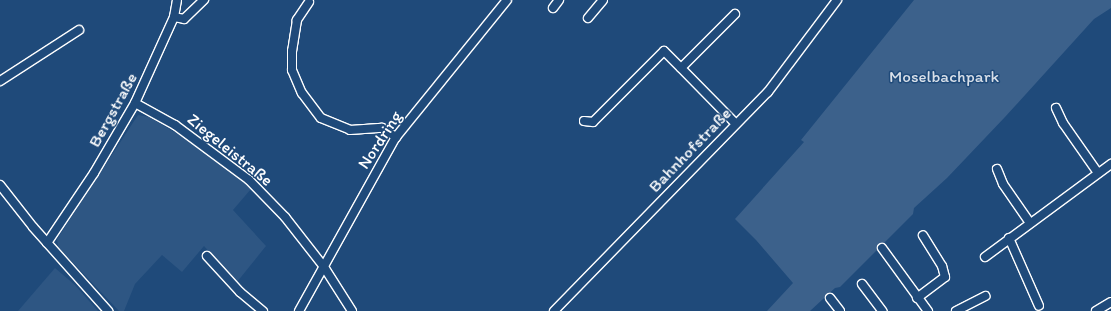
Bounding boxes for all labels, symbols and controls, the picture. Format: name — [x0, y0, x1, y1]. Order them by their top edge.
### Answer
park label: Moselbachpark — [889, 67, 999, 87]
street label: Bergstraße — [84, 69, 142, 151]
street label: Bahnhofstraße — [644, 103, 736, 197]
street label: Nordring — [354, 107, 406, 173]
street label: Ziegeleistraße — [183, 109, 277, 191]

